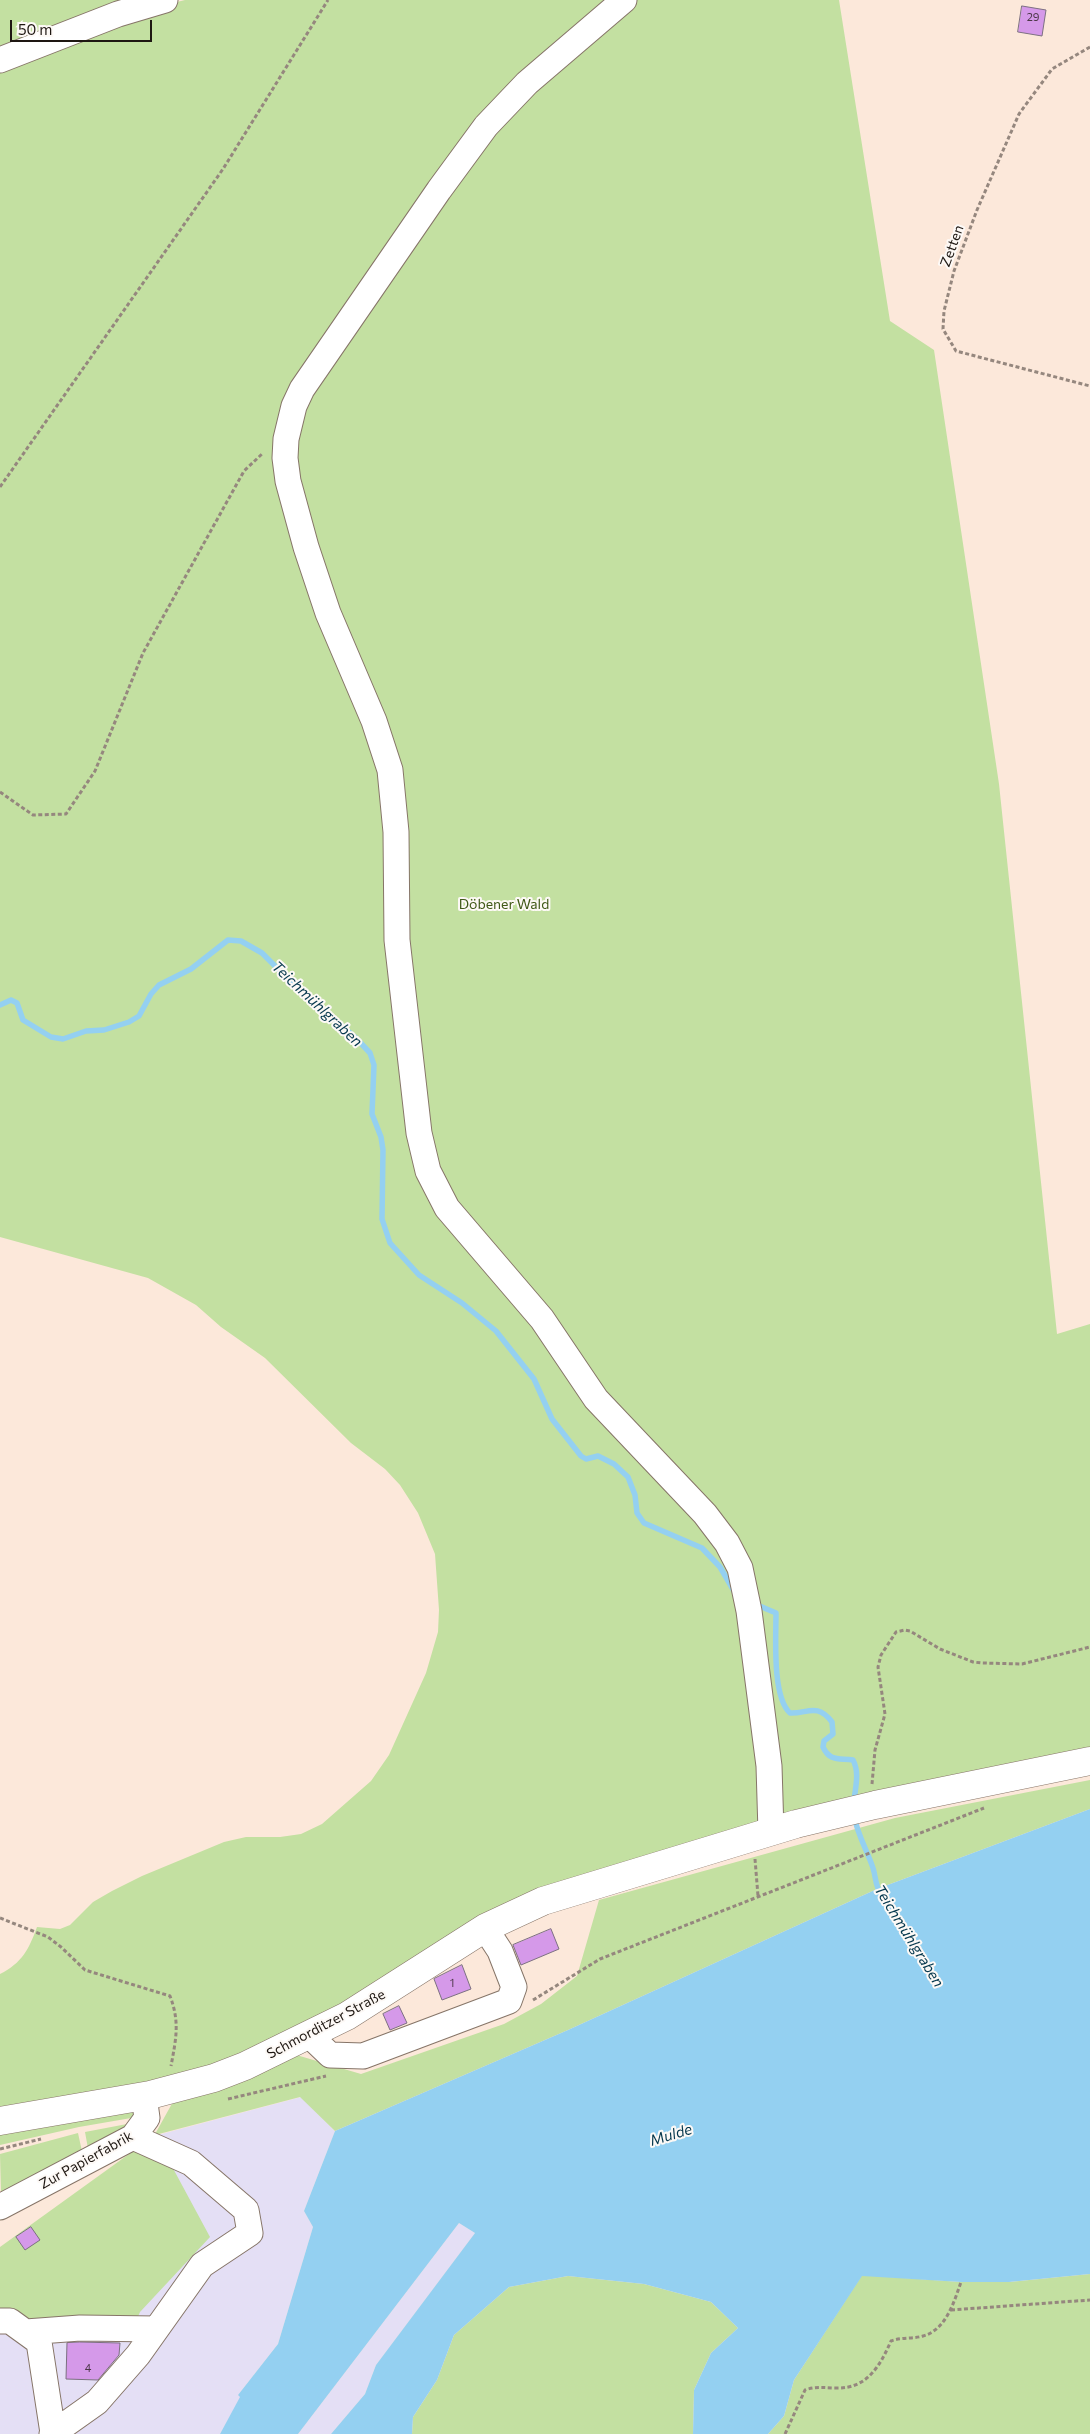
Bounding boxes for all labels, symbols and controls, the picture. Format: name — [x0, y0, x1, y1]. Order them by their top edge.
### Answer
scale bar — [12, 10, 155, 42]
house number: 29 — [1027, 10, 1039, 24]
text: 50 m — [18, 20, 52, 38]
street label: Zetten — [937, 223, 967, 269]
park label: Döbener Wald — [459, 896, 549, 912]
water label: Teichmühlgraben — [268, 957, 366, 1051]
water label: Teichmühlgraben — [870, 1881, 948, 1991]
house number: 1 — [450, 1976, 454, 1990]
street label: Schmorditzer Straße — [264, 1986, 388, 2062]
water label: Mulde — [648, 2120, 694, 2150]
street label: Zur Papierfabrik — [36, 2127, 136, 2193]
house number: 4 — [85, 2361, 91, 2375]

